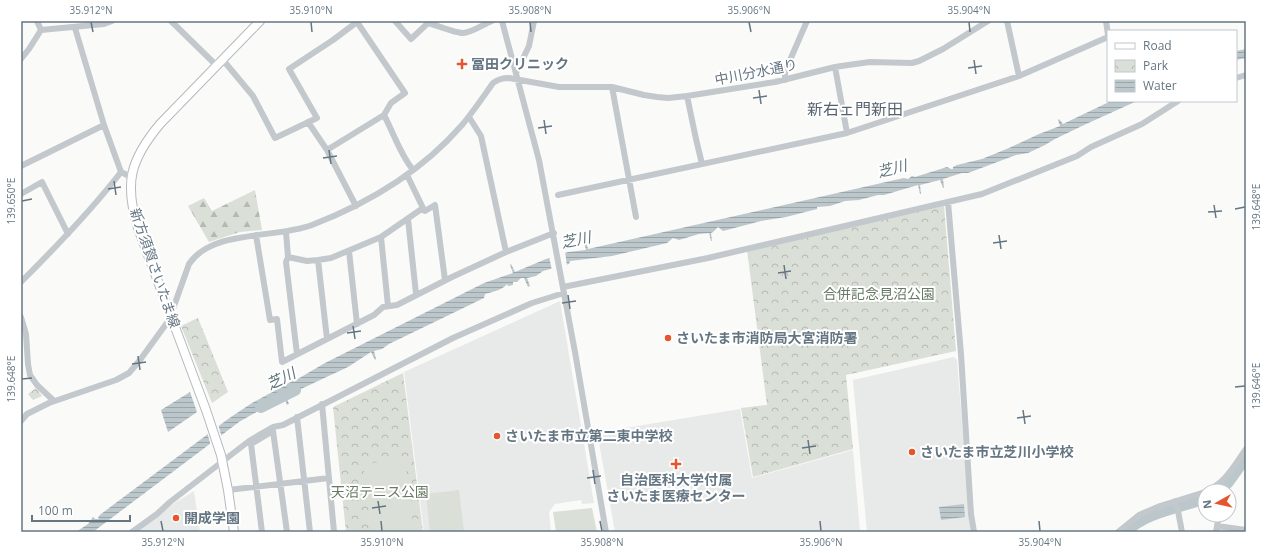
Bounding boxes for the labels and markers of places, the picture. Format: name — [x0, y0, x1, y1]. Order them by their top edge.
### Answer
place label: 冨田クリニック — [471, 54, 569, 73]
marker: 冨田クリニック — [456, 58, 468, 70]
place label: さいたま市消防局大宮消防署 — [676, 328, 858, 347]
marker: さいたま市消防局大宮消防署 — [663, 333, 673, 343]
place label: さいたま市立第二東中学校 — [505, 426, 673, 445]
marker: さいたま市立第二東中学校 — [492, 431, 502, 441]
place label: さいたま市立芝川小学校 — [920, 442, 1074, 461]
marker: さいたま市立芝川小学校 — [907, 447, 917, 457]
marker: 自治医科大学付属 さいたま医療センター — [670, 458, 682, 470]
place label: 自治医科大学付属 さいたま医療センター — [606, 470, 746, 505]
place label: 開成学園 — [184, 508, 240, 527]
marker: 開成学園 — [171, 513, 181, 523]

